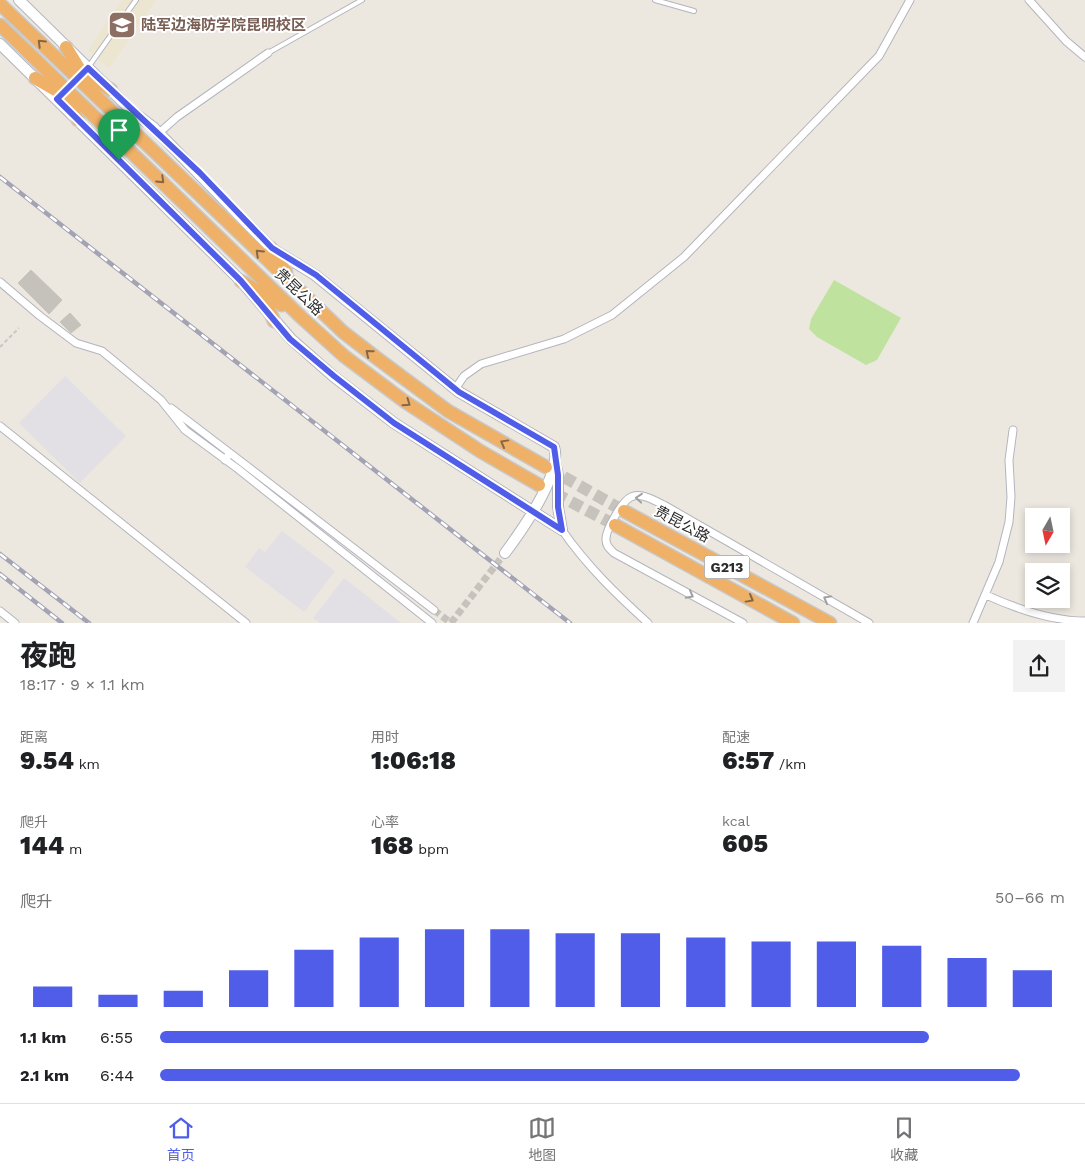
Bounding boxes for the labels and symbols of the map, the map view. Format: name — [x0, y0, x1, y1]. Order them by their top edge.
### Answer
school or university icon: 陆军边海防学院昆明校区 — [107, 10, 137, 40]
place label: 陆军边海防学院昆明校区 — [141, 16, 306, 34]
one-way arrow — [38, 40, 47, 49]
pin — [98, 109, 140, 160]
one-way arrow — [155, 174, 164, 183]
one-way arrow — [256, 250, 265, 259]
street label: 贵昆公路 — [271, 265, 327, 319]
one-way arrow — [366, 349, 375, 358]
one-way arrow — [401, 397, 411, 406]
one-way arrow — [500, 440, 509, 450]
one-way arrow — [634, 492, 642, 503]
street label: 贵昆公路 — [651, 502, 713, 546]
north arrow — [1025, 508, 1070, 552]
road number: G213 — [704, 556, 750, 578]
one-way arrow — [685, 588, 694, 598]
one-way arrow — [745, 593, 754, 603]
one-way arrow — [823, 595, 832, 605]

